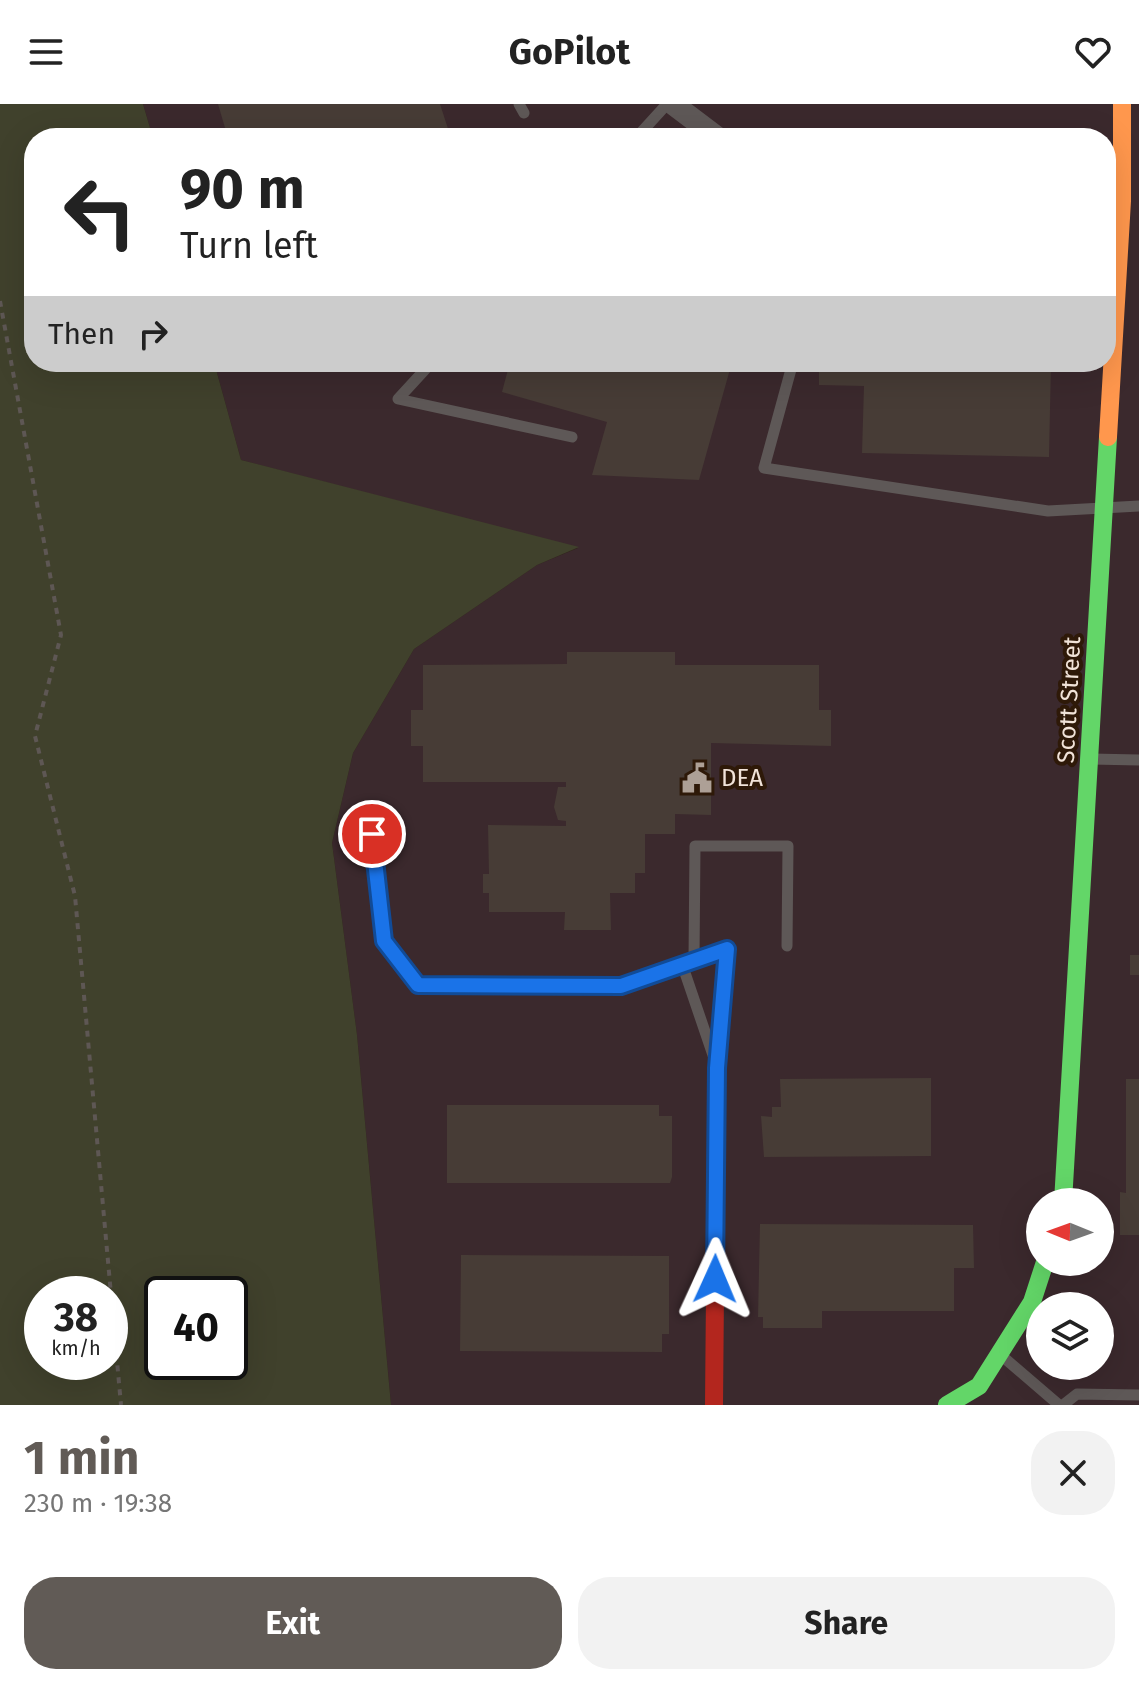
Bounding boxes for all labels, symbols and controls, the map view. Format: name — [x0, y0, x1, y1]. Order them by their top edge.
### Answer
icon: menu — [24, 30, 68, 74]
text: GoPilot — [509, 30, 630, 74]
icon: heart — [1071, 30, 1115, 74]
text: 90 m — [180, 156, 305, 223]
icon: left — [48, 160, 152, 264]
text: Turn left — [180, 224, 318, 268]
icon: right — [131, 312, 175, 356]
text: Then — [48, 316, 115, 352]
street label: Scott Street — [1052, 636, 1086, 764]
public building icon: DEA — [680, 761, 714, 795]
place label: DEA — [721, 764, 763, 792]
pin — [338, 800, 406, 868]
icon: arrive — [350, 812, 394, 856]
north arrow — [1026, 1188, 1114, 1276]
map controls — [1026, 1188, 1114, 1380]
position arrow — [673, 1237, 757, 1321]
speed limit sign: 40 — [144, 1276, 248, 1380]
button: layers — [1026, 1292, 1114, 1380]
text: 38 — [54, 1294, 98, 1342]
text: km/h — [51, 1336, 101, 1360]
text: 1 min — [24, 1429, 139, 1487]
button: close — [1031, 1431, 1115, 1515]
text: 230 m · 19:38 — [24, 1488, 172, 1519]
button: Exit — [24, 1577, 562, 1669]
button: Share — [578, 1577, 1115, 1669]

